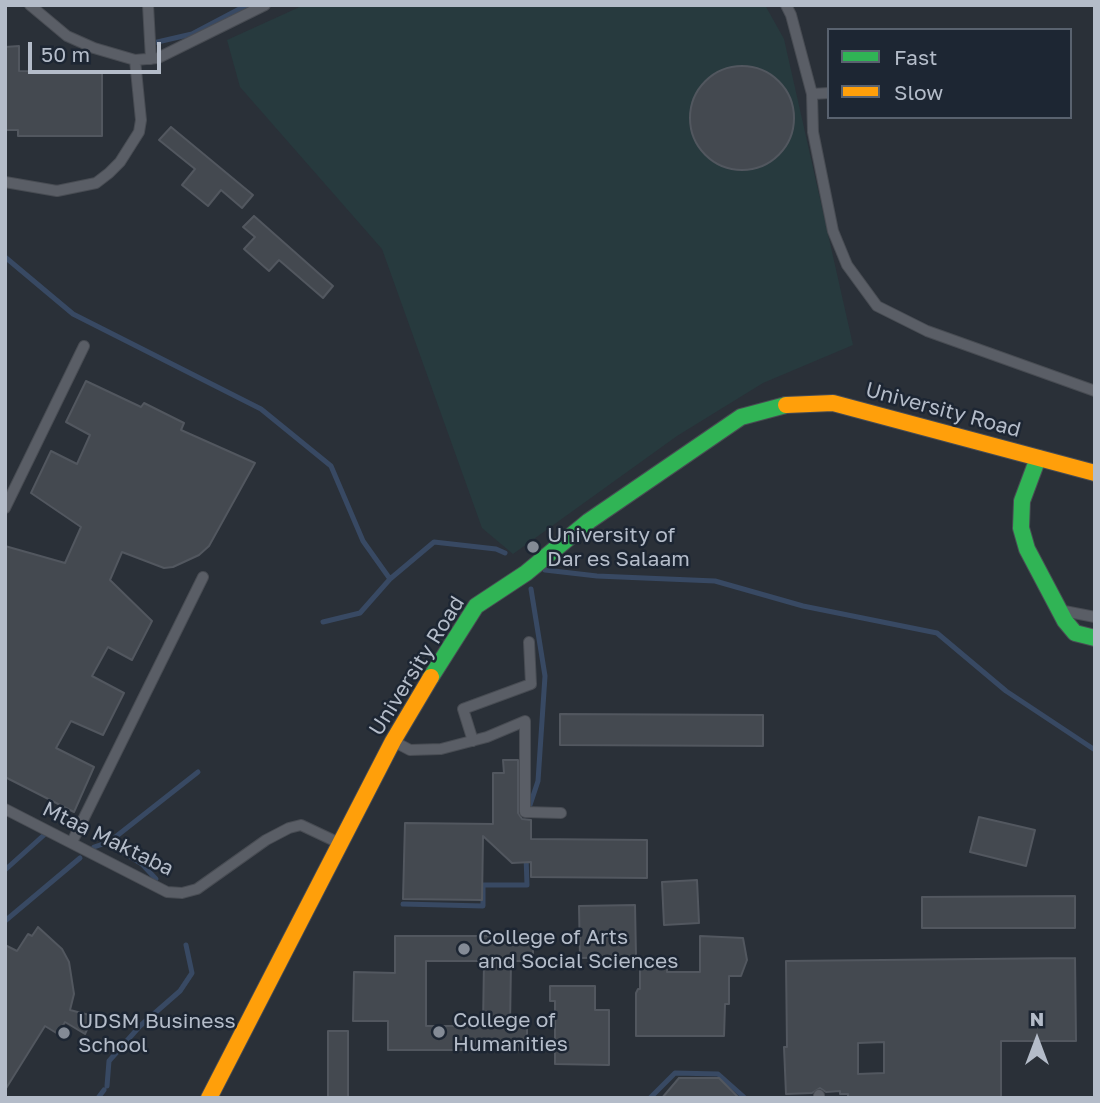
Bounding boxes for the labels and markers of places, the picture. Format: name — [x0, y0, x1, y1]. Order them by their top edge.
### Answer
place label: University of Dar es Salaam — [547, 522, 690, 572]
marker: University of Dar es Salaam — [525, 539, 541, 555]
place label: College of Arts and Social Sciences — [478, 924, 678, 974]
marker: College of Arts and Social Sciences — [456, 941, 472, 957]
place label: College of Humanities — [453, 1007, 568, 1057]
place label: UDSM Business School — [78, 1008, 236, 1058]
marker: College of Humanities — [431, 1024, 447, 1040]
marker: UDSM Business School — [56, 1025, 72, 1041]

